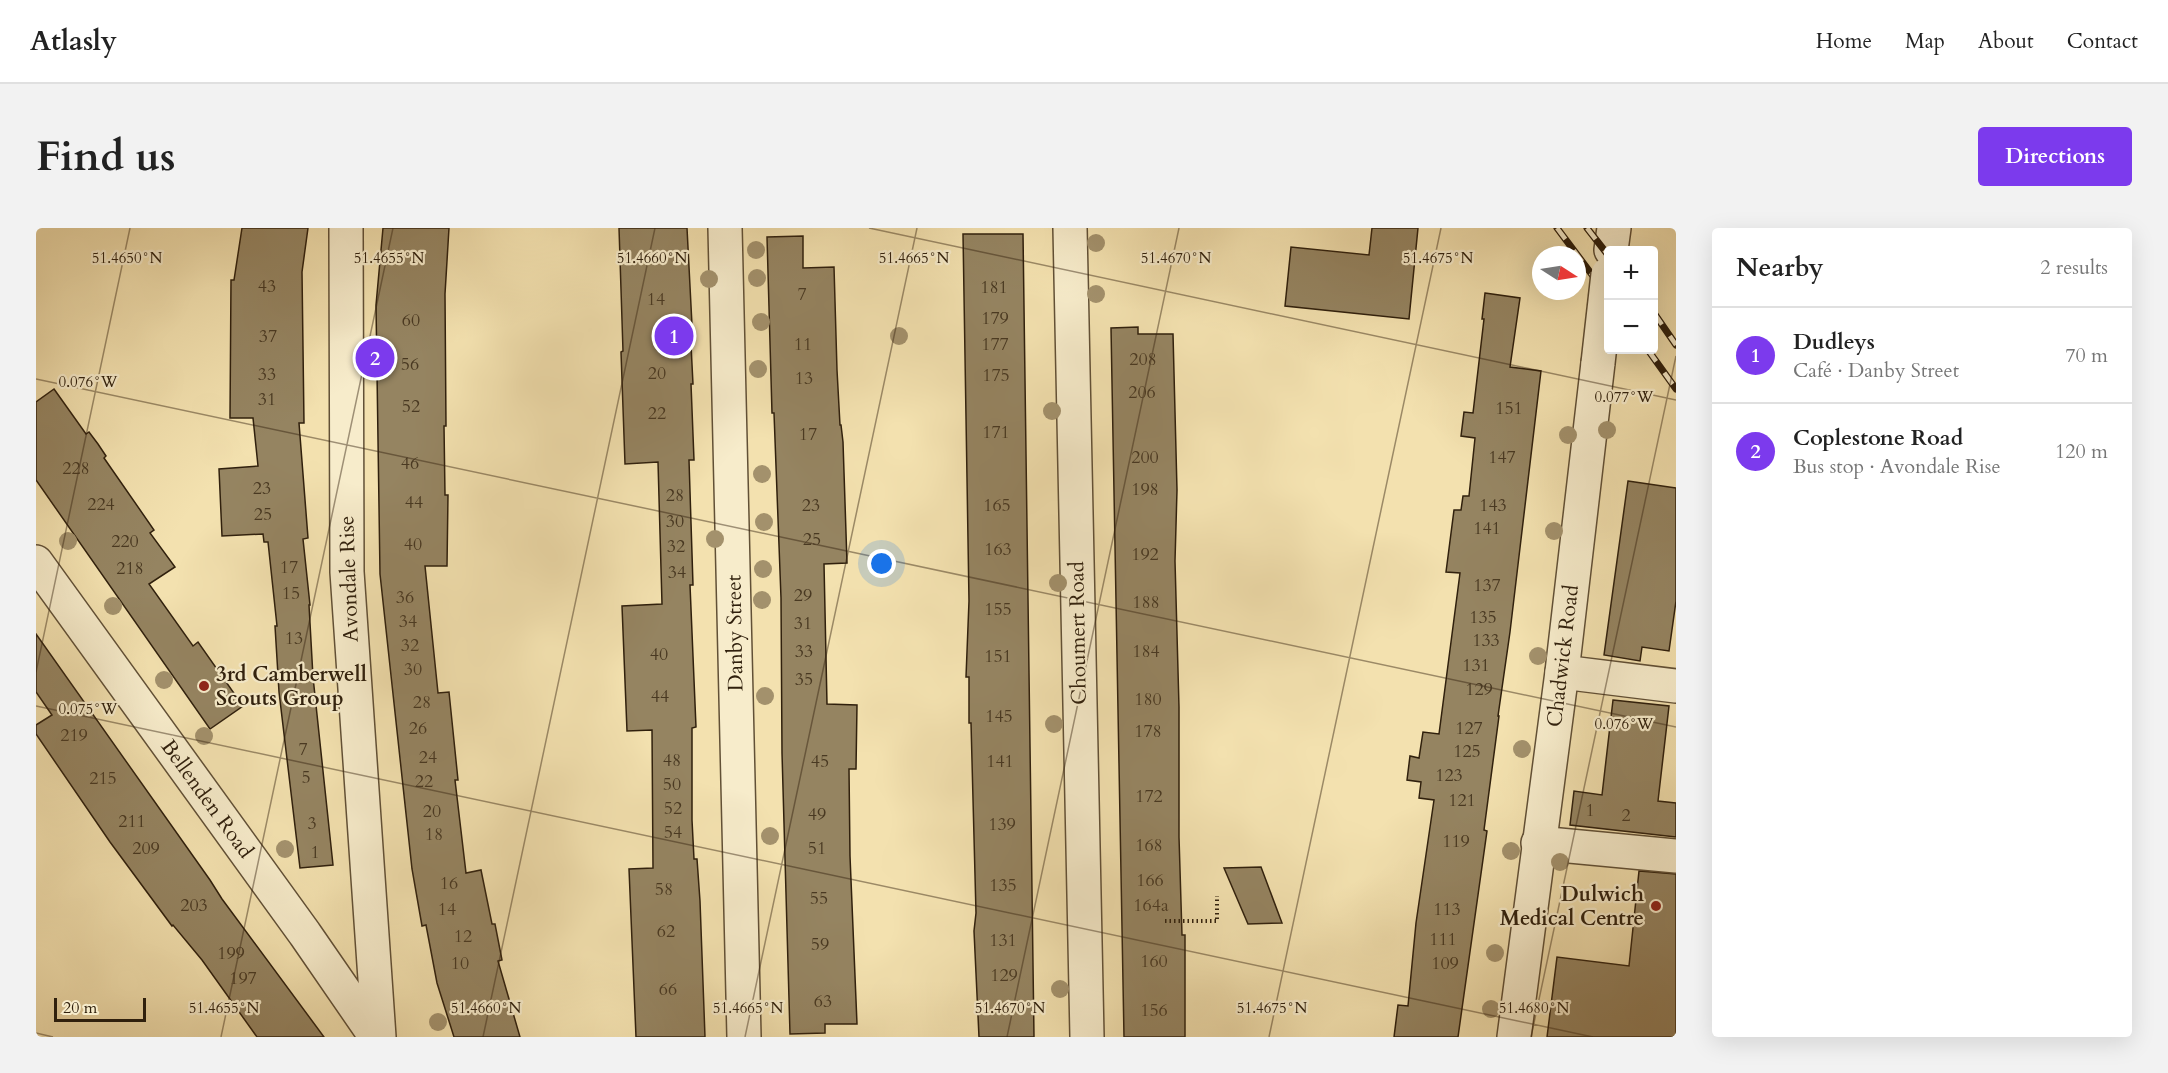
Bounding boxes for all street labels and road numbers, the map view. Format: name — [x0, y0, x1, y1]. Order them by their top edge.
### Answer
street label: Avondale Rise — [332, 515, 366, 643]
street label: Choumert Road — [1062, 561, 1094, 705]
street label: Danby Street — [719, 574, 751, 692]
street label: Chadwick Road — [1540, 583, 1586, 729]
street label: Bellenden Road — [154, 734, 260, 864]

